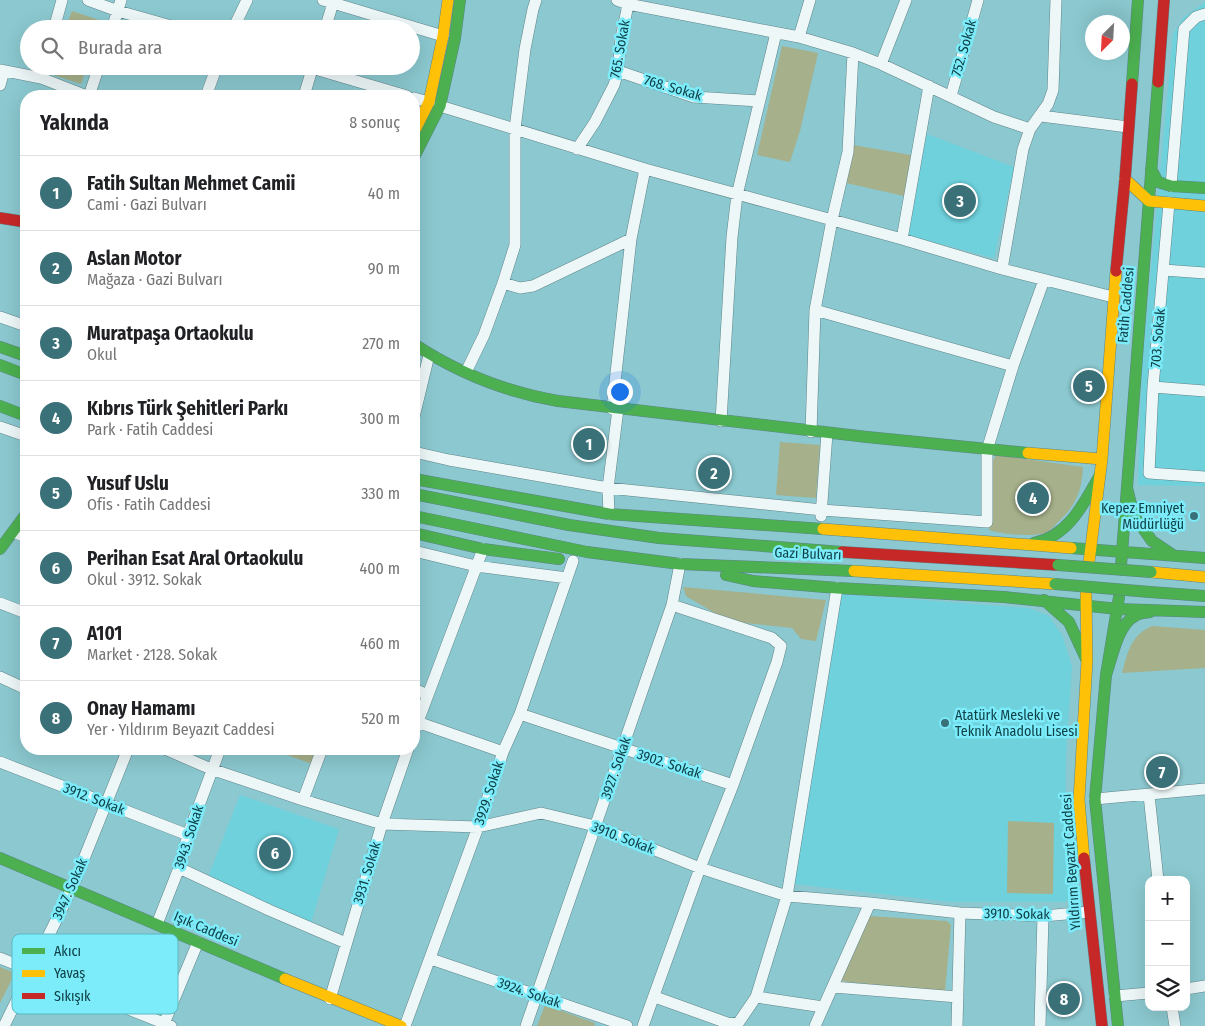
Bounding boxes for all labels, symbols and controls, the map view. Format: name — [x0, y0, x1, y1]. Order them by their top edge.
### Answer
north arrow — [1085, 15, 1130, 60]
street label: 752. Sokak — [948, 17, 980, 78]
street label: 765. Sokak — [607, 18, 634, 79]
search box — [20, 20, 420, 75]
icon: search — [38, 34, 66, 62]
text: Burada ara — [78, 36, 162, 59]
street label: 768. Sokak — [642, 72, 704, 105]
text: Yakında — [40, 110, 109, 136]
text: 8 sonuç — [349, 113, 400, 132]
text: Fatih Sultan Mehmet Camii — [87, 172, 296, 195]
pin: 3 — [944, 182, 976, 220]
text: 1 — [53, 184, 59, 203]
text: 40 m — [368, 184, 400, 203]
text: Cami · Gazi Bulvarı — [87, 195, 207, 214]
text: Aslan Motor — [87, 247, 181, 270]
text: 2 — [52, 259, 60, 278]
text: 90 m — [368, 259, 400, 278]
street label: Fatih Caddesi — [1114, 266, 1138, 344]
text: Mağaza · Gazi Bulvarı — [87, 270, 223, 289]
street label: 703. Sokak — [1147, 307, 1169, 368]
text: Muratpaşa Ortaokulu — [87, 322, 254, 345]
text: 3 — [52, 334, 60, 353]
text: 270 m — [362, 334, 400, 353]
text: Okul — [87, 345, 117, 364]
pin: 5 — [1073, 367, 1105, 405]
your location — [607, 379, 633, 405]
text: Kıbrıs Türk Şehitleri Parkı — [87, 397, 288, 420]
text: 4 — [52, 409, 60, 428]
text: 300 m — [360, 409, 400, 428]
text: Park · Fatih Caddesi — [87, 420, 213, 439]
pin: 1 — [573, 425, 605, 463]
pin: 2 — [698, 454, 730, 492]
text: Yusuf Uslu — [87, 472, 169, 495]
pin: 4 — [1017, 479, 1049, 517]
text: 5 — [52, 484, 60, 503]
text: 330 m — [361, 484, 400, 503]
text: Ofis · Fatih Caddesi — [87, 495, 211, 514]
place label: Kepez Emniyet Müdürlüğü — [1101, 500, 1184, 533]
marker: Kepez Emniyet Müdürlüğü — [1188, 510, 1200, 522]
street label: Gazi Bulvarı — [774, 544, 842, 564]
text: Perihan Esat Aral Ortaokulu — [87, 547, 303, 570]
text: 6 — [52, 559, 60, 578]
text: 400 m — [360, 559, 400, 578]
text: Okul · 3912. Sokak — [87, 570, 202, 589]
text: A101 — [87, 622, 122, 645]
text: 7 — [53, 634, 59, 653]
text: 460 m — [360, 634, 400, 653]
text: Market · 2128. Sokak — [87, 645, 217, 664]
text: Onay Hamamı — [87, 697, 195, 720]
place label: Atatürk Mesleki ve Teknik Anadolu Lisesi — [955, 707, 1078, 740]
text: 8 — [52, 709, 60, 728]
text: 520 m — [361, 709, 400, 728]
marker: Atatürk Mesleki ve Teknik Anadolu Lisesi — [939, 717, 951, 729]
text: Yer · Yıldırım Beyazıt Caddesi — [87, 720, 275, 739]
street label: 3927. Sokak — [597, 734, 635, 801]
street label: 3902. Sokak — [635, 746, 704, 783]
pin: 7 — [1146, 753, 1178, 791]
street label: 3929. Sokak — [471, 759, 507, 827]
street label: 3912. Sokak — [61, 779, 128, 819]
street label: Yıldırım Beyazıt Caddesi — [1058, 793, 1084, 931]
street label: 3943. Sokak — [171, 803, 207, 871]
street label: 3910. Sokak — [589, 818, 657, 858]
pin: 6 — [259, 834, 291, 872]
street label: 3931. Sokak — [349, 839, 385, 906]
street label: 3947. Sokak — [49, 855, 91, 922]
map controls — [1145, 876, 1190, 1011]
button: + — [1145, 876, 1190, 921]
street label: 3910. Sokak — [984, 905, 1050, 923]
street label: Işık Caddesi — [171, 908, 241, 950]
button: − — [1145, 921, 1190, 966]
legend — [12, 934, 178, 1014]
text: Akıcı — [54, 943, 81, 960]
text: Yavaş — [54, 965, 85, 982]
button: layers — [1145, 966, 1190, 1011]
street label: 3924. Sokak — [495, 974, 563, 1012]
pin: 8 — [1048, 980, 1080, 1018]
text: Sıkışık — [54, 988, 91, 1005]

